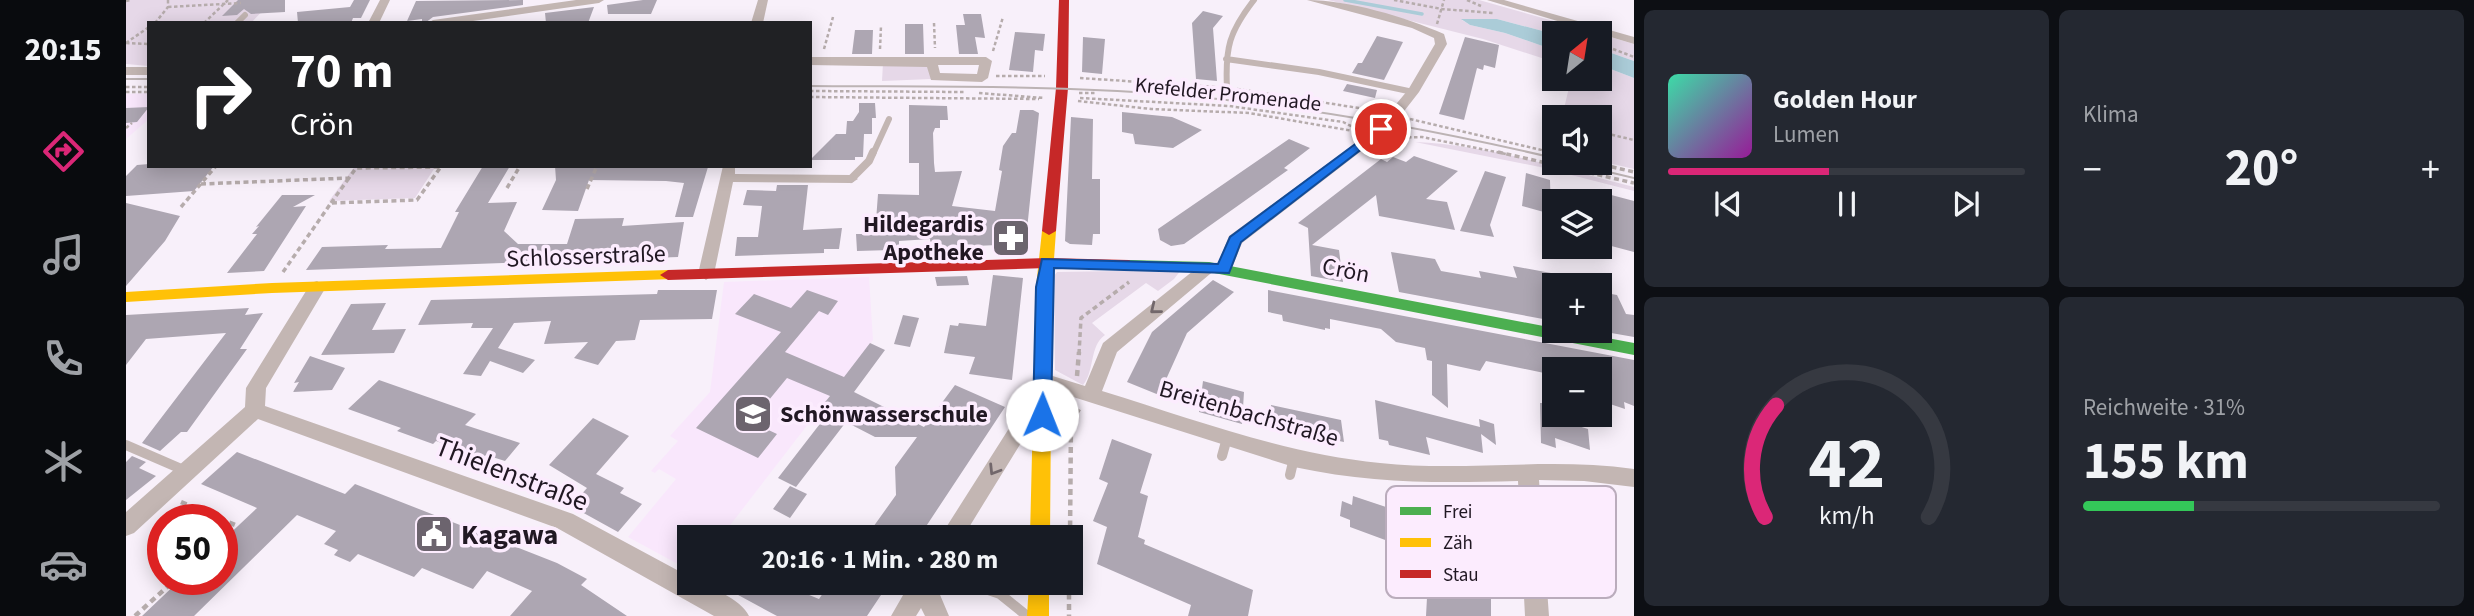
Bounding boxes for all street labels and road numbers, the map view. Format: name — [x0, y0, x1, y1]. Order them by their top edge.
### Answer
street label: Krefelder Promenade — [1133, 69, 1323, 119]
street label: Schlosserstraße — [506, 236, 666, 277]
street label: Crön — [1319, 249, 1373, 292]
street label: Breitenbachstraße — [1155, 371, 1343, 456]
street label: Thielenstraße — [429, 426, 594, 521]

